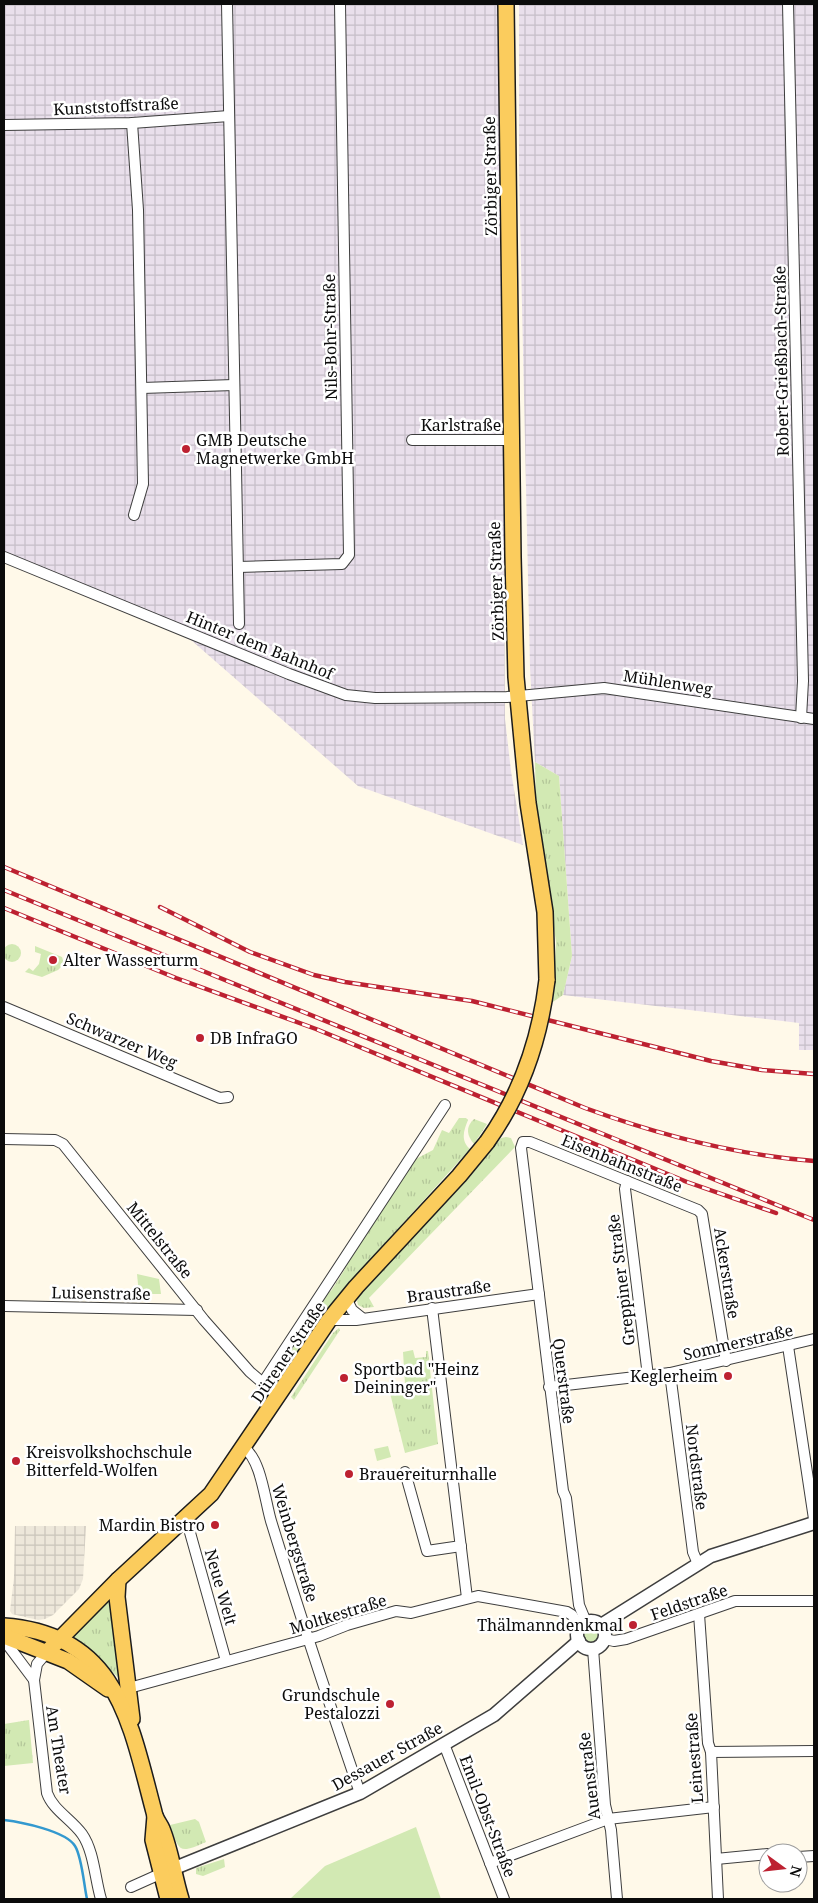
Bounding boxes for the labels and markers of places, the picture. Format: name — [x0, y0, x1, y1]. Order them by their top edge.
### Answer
place label: GMB Deutsche Magnetwerke GmbH — [196, 429, 354, 469]
marker: GMB Deutsche Magnetwerke GmbH — [180, 443, 192, 455]
place label: Alter Wasserturm — [63, 949, 199, 971]
marker: Alter Wasserturm — [47, 954, 59, 966]
place label: DB InfraGO — [210, 1027, 298, 1049]
marker: DB InfraGO — [194, 1032, 206, 1044]
place label: Sportbad "Heinz Deininger" — [354, 1358, 479, 1398]
place label: Keglerheim — [630, 1365, 718, 1387]
marker: Keglerheim — [722, 1370, 734, 1382]
marker: Sportbad "Heinz Deininger" — [338, 1372, 350, 1384]
place label: Kreisvolkshochschule Bitterfeld-Wolfen — [26, 1441, 192, 1481]
marker: Kreisvolkshochschule Bitterfeld-Wolfen — [10, 1455, 22, 1467]
place label: Brauereiturnhalle — [359, 1463, 497, 1485]
marker: Brauereiturnhalle — [343, 1468, 355, 1480]
place label: Mardin Bistro — [99, 1514, 205, 1536]
marker: Mardin Bistro — [209, 1519, 221, 1531]
place label: Thälmanndenkmal — [477, 1614, 623, 1636]
marker: Thälmanndenkmal — [627, 1619, 639, 1631]
place label: Grundschule Pestalozzi — [282, 1684, 380, 1724]
marker: Grundschule Pestalozzi — [384, 1698, 396, 1710]

